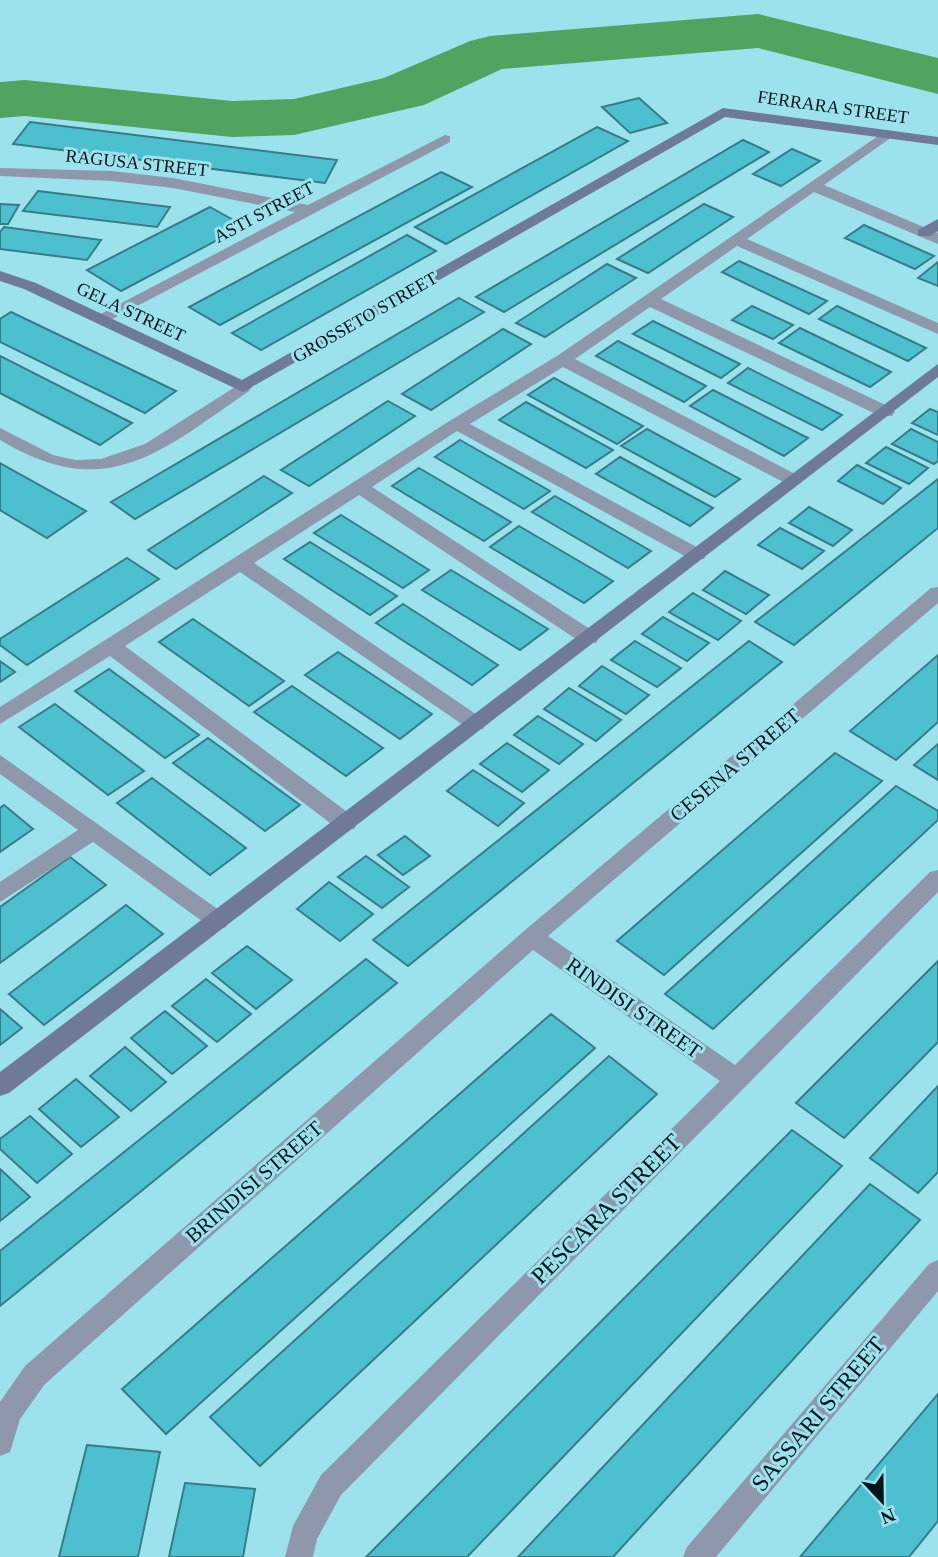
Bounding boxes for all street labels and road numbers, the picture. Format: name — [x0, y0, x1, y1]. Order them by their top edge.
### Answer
street label: FERRARA STREET — [756, 86, 910, 128]
street label: RAGUSA STREET — [65, 146, 209, 180]
street label: ASTI STREET — [211, 177, 317, 247]
street label: GROSSETO STREET — [289, 268, 441, 366]
street label: GELA STREET — [74, 278, 188, 346]
street label: CESENA STREET — [665, 703, 805, 827]
street label: RINDISI STREET — [562, 952, 706, 1064]
street label: BRINDISI STREET — [181, 1116, 327, 1248]
street label: PESCARA STREET — [526, 1129, 686, 1289]
street label: SASSARI STREET — [746, 1332, 890, 1496]

